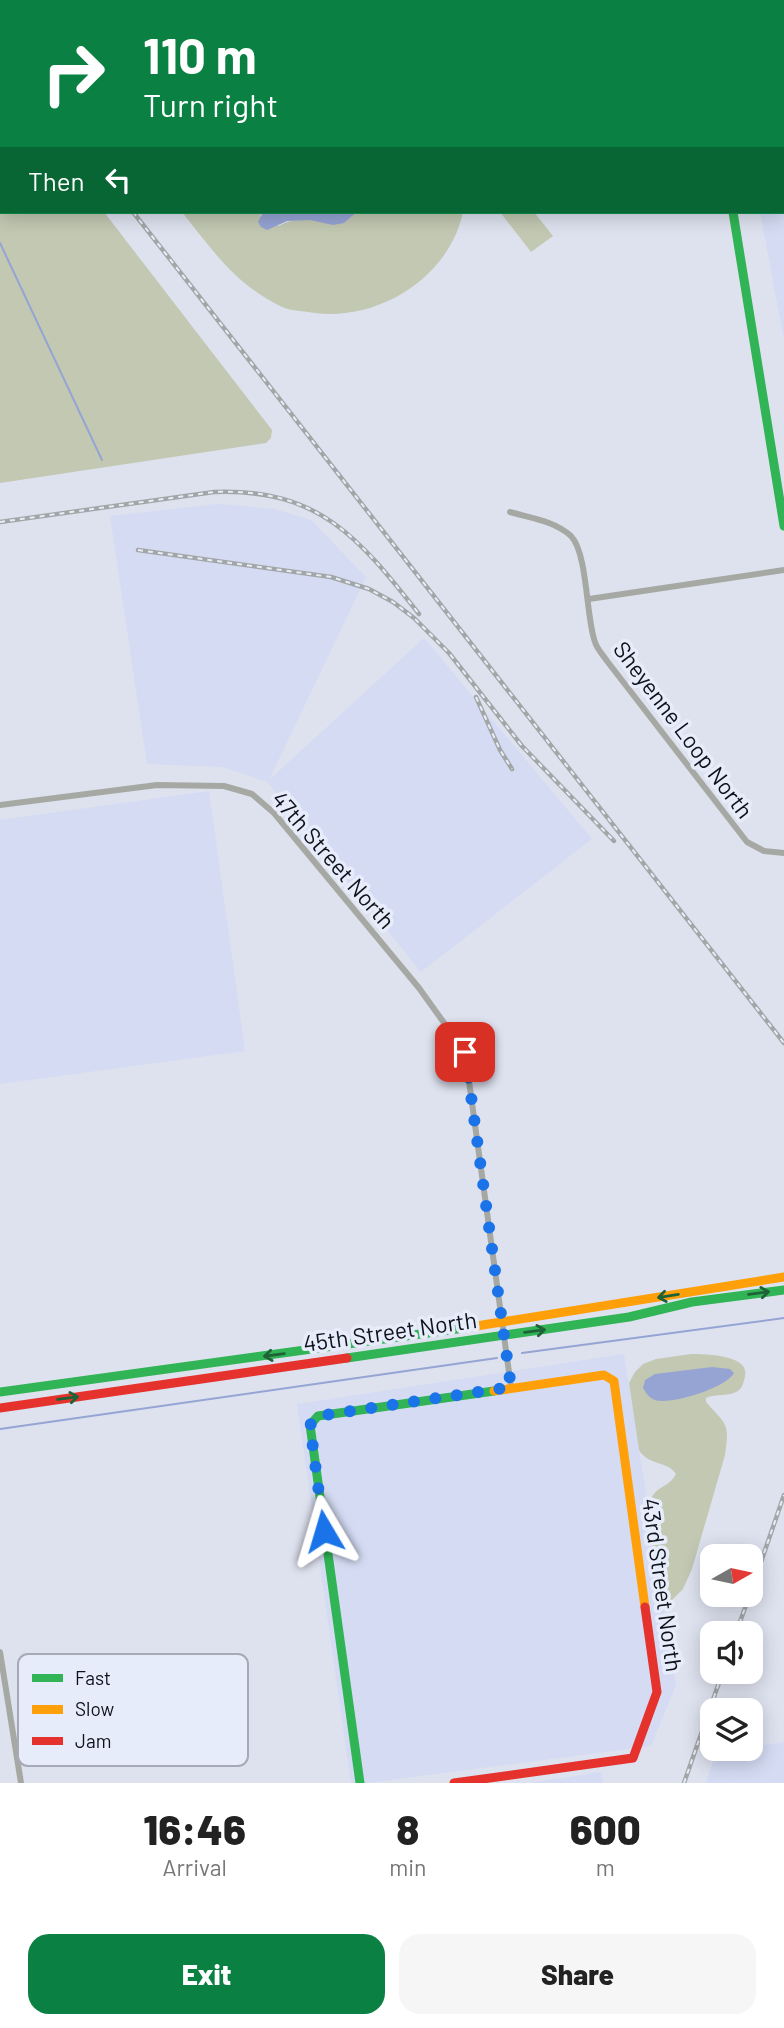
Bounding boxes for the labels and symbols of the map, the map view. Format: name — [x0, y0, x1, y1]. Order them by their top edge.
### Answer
street label: Sheyenne Loop North — [608, 635, 760, 824]
street label: 47th Street North — [266, 785, 401, 934]
pin — [435, 1022, 495, 1082]
one-way arrow — [748, 1286, 770, 1299]
one-way arrow — [657, 1290, 680, 1303]
street label: 45th Street North — [301, 1305, 478, 1357]
one-way arrow — [523, 1324, 546, 1337]
one-way arrow — [263, 1348, 285, 1361]
one-way arrow — [56, 1391, 78, 1404]
position arrow — [287, 1494, 361, 1568]
street label: 43rd Street North — [637, 1496, 689, 1673]
north arrow — [700, 1544, 763, 1606]
legend — [18, 1654, 248, 1766]
text: Fast — [75, 1666, 111, 1689]
text: Slow — [75, 1697, 114, 1720]
text: Jam — [75, 1729, 111, 1752]

